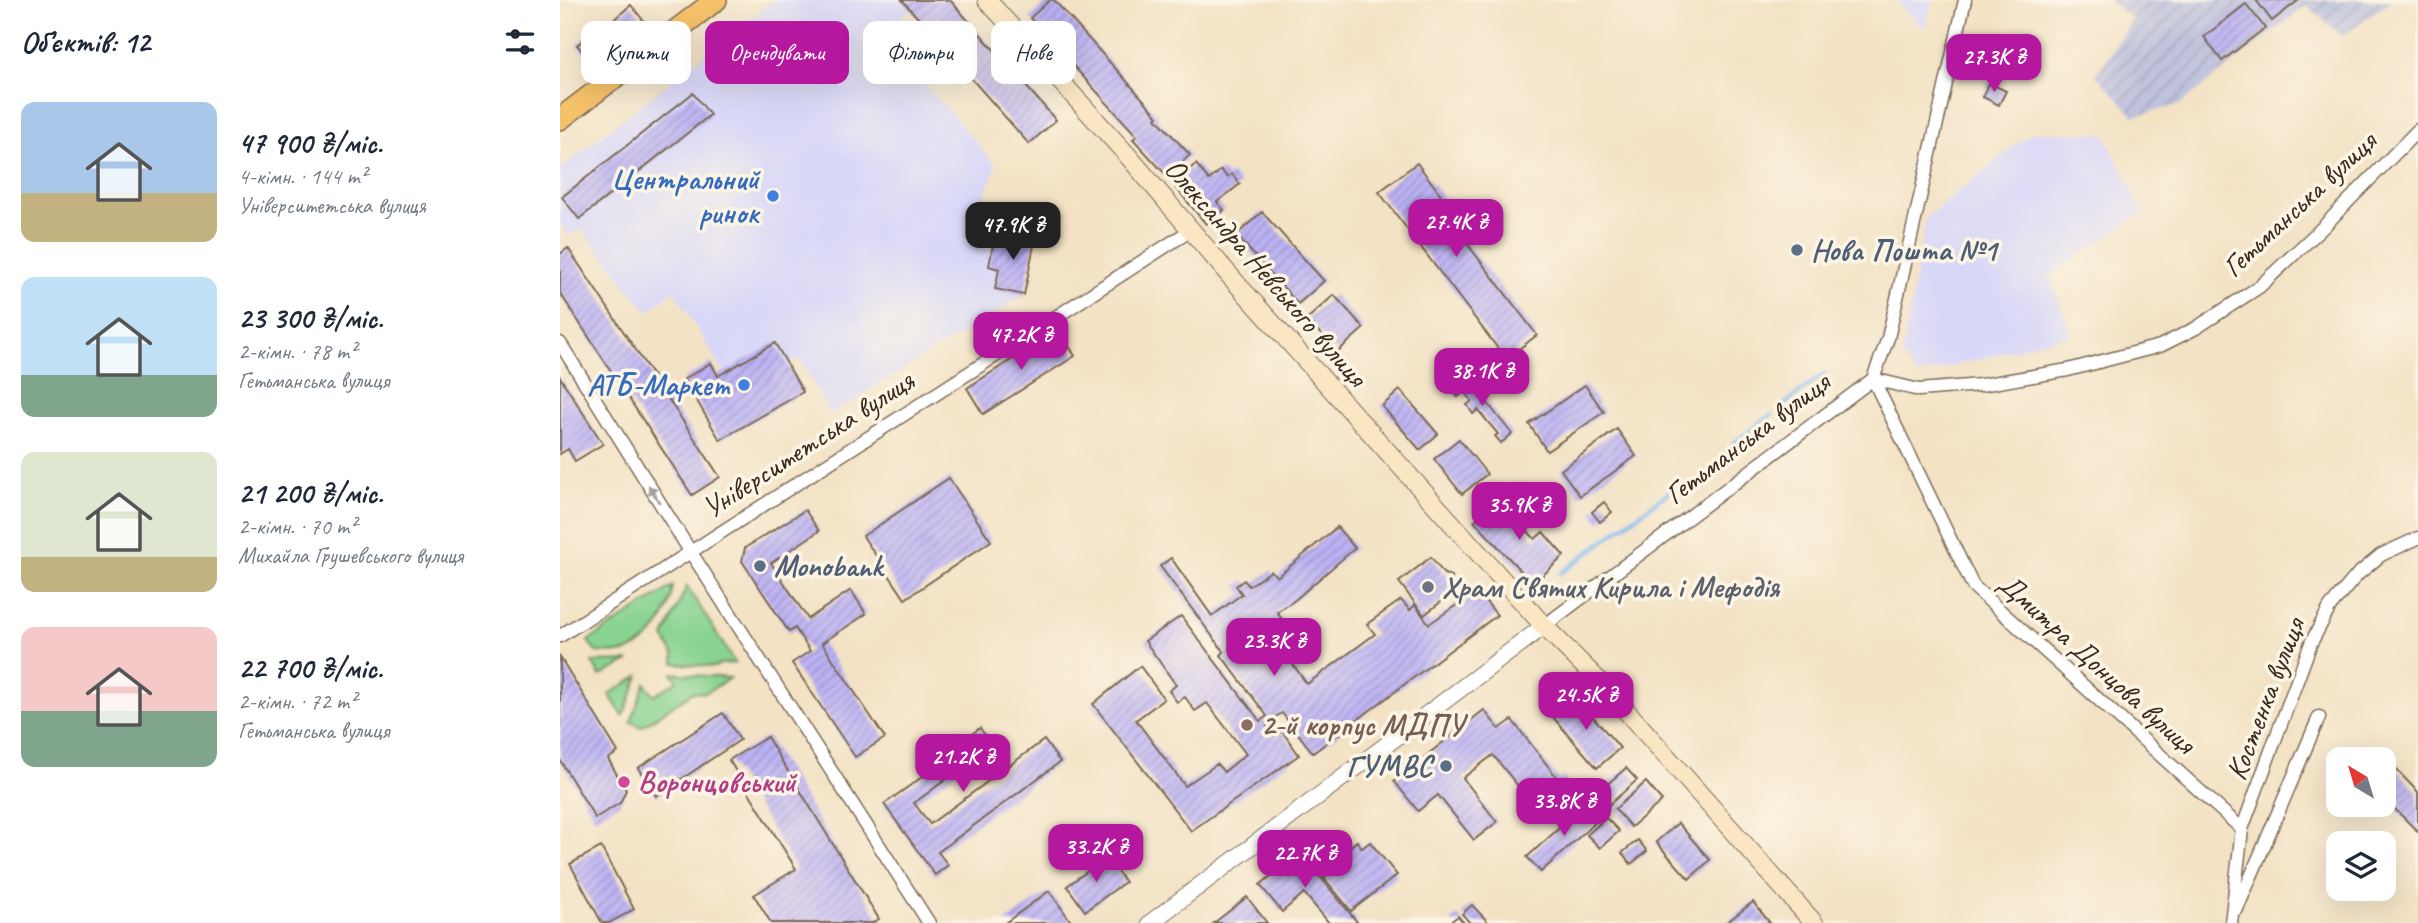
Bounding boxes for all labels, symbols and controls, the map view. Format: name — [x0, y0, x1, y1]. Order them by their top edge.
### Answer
chip: Купити — [581, 21, 691, 84]
chip: Орендувати — [705, 21, 849, 84]
chip: Фільтри — [863, 21, 977, 84]
chip: Нове — [991, 21, 1076, 84]
text: Об’єктів: 12 — [21, 23, 150, 61]
icon: filters — [501, 23, 539, 61]
pin: 27.3K ₴ — [1929, 34, 2059, 94]
text: 27.3K ₴ — [1962, 42, 2026, 71]
street label: Гетьманська вулиця — [2214, 121, 2386, 285]
text: 47 900 ₴/міс. — [238, 124, 382, 162]
icon: home — [77, 130, 161, 214]
street label: Олександра Невського вулиця — [1156, 150, 1377, 396]
place label: Центральний ринок — [611, 160, 761, 232]
text: 4-кімн. · 144 m² — [238, 162, 367, 191]
marker: Центральний ринок — [765, 188, 781, 204]
text: Університетська вулиця — [238, 191, 426, 220]
pin: 27.4K ₴ — [1391, 200, 1521, 259]
pin: 47.9K ₴ — [948, 202, 1078, 262]
text: 27.4K ₴ — [1424, 207, 1488, 236]
text: 47.9K ₴ — [981, 210, 1045, 239]
place label: Нова Пошта №1 — [1811, 231, 2000, 269]
marker: Нова Пошта №1 — [1789, 242, 1805, 258]
text: 23 300 ₴/міс. — [238, 299, 383, 337]
icon: home — [77, 305, 161, 389]
pin: 47.2K ₴ — [956, 312, 1086, 372]
text: 47.2K ₴ — [989, 320, 1053, 349]
text: 2-кімн. · 78 m² — [238, 337, 356, 366]
pin: 38.1K ₴ — [1417, 348, 1547, 408]
text: 38.1K ₴ — [1450, 356, 1514, 385]
street label: Університетська вулиця — [695, 361, 922, 527]
street label: Гетьманська вулиця — [1657, 362, 1839, 513]
text: Гетьманська вулиця — [238, 366, 389, 395]
place label: АТБ-Маркет — [587, 366, 731, 404]
marker: АТБ-Маркет — [736, 377, 752, 393]
text: 21 200 ₴/міс. — [238, 474, 383, 512]
icon: home — [77, 480, 161, 564]
pin: 35.9K ₴ — [1454, 482, 1584, 542]
one-way arrow — [648, 484, 661, 503]
text: 35.9K ₴ — [1488, 490, 1550, 519]
text: 2-кімн. · 70 m² — [238, 512, 356, 541]
text: Михайла Грушевського вулиця — [238, 541, 463, 570]
place label: Monobank — [774, 547, 885, 585]
marker: Monobank — [752, 558, 768, 574]
street label: Дмитра Донцова вулиця — [1991, 564, 2205, 763]
place label: Храм Святих Кирила і Мефодія — [1442, 568, 1781, 606]
marker: Храм Святих Кирила і Мефодія — [1420, 579, 1436, 595]
street label: Костенка вулиця — [2217, 610, 2314, 785]
pin: 23.3K ₴ — [1209, 618, 1339, 678]
text: 23.3K ₴ — [1242, 626, 1306, 655]
text: 22 700 ₴/міс. — [238, 649, 383, 687]
icon: home — [77, 655, 161, 739]
pin: 24.5K ₴ — [1521, 672, 1651, 732]
text: 24.5K ₴ — [1554, 680, 1618, 709]
text: 2-кімн. · 72 m² — [238, 687, 356, 716]
place label: 2-й корпус МДПУ — [1261, 706, 1468, 745]
text: Гетьманська вулиця — [238, 716, 389, 745]
marker: 2-й корпус МДПУ — [1239, 717, 1255, 733]
pin: 21.2K ₴ — [898, 734, 1028, 794]
text: 21.2K ₴ — [931, 742, 995, 771]
place label: ГУМВС — [1346, 747, 1435, 785]
north arrow — [2326, 747, 2396, 817]
map controls — [2326, 747, 2396, 901]
marker: ГУМВС — [1438, 758, 1454, 774]
place label: Воронцовський — [638, 763, 798, 801]
marker: Воронцовський — [616, 774, 632, 790]
pin: 33.8K ₴ — [1499, 778, 1629, 838]
text: 33.8K ₴ — [1532, 786, 1596, 815]
pin: 33.2K ₴ — [1031, 824, 1161, 884]
pin: 22.7K ₴ — [1240, 830, 1370, 890]
button: layers — [2326, 831, 2396, 901]
text: 33.2K ₴ — [1064, 832, 1128, 861]
text: 22.7K ₴ — [1273, 838, 1337, 867]

